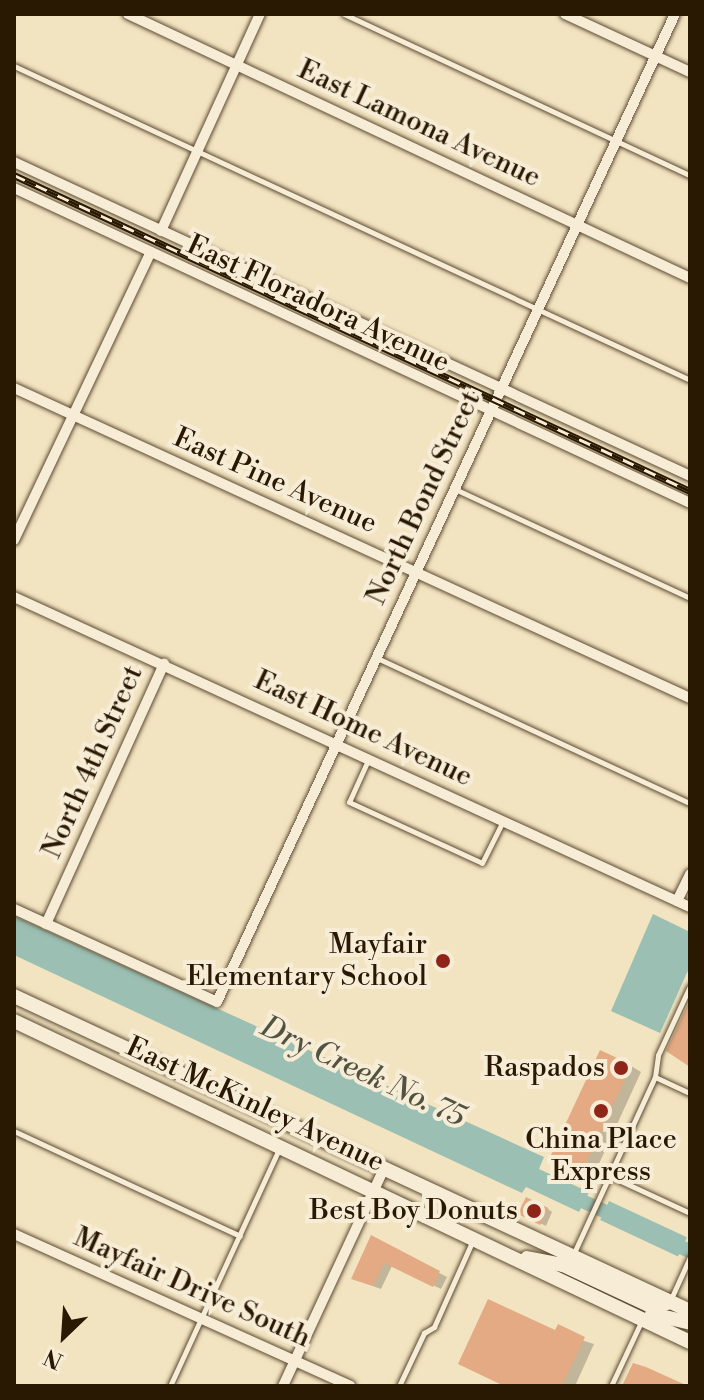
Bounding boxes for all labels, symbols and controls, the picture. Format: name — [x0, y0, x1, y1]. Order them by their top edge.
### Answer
street label: East Lamona Avenue — [292, 53, 546, 195]
street label: East Floradora Avenue — [181, 228, 455, 380]
street label: North Bond Street — [360, 386, 488, 610]
street label: East Pine Avenue — [168, 421, 382, 541]
street label: North 4th Street — [36, 661, 150, 863]
street label: East Home Avenue — [249, 664, 477, 794]
place label: Mayfair Elementary School — [186, 928, 427, 994]
marker: Mayfair Elementary School — [434, 952, 452, 970]
water label: Dry Creek No. 75 — [255, 1009, 471, 1135]
street label: East McKinley Avenue — [121, 1030, 389, 1180]
place label: Raspados — [484, 1051, 605, 1085]
marker: Raspados — [612, 1059, 630, 1077]
marker: China Place Express — [592, 1102, 610, 1120]
place label: China Place Express — [525, 1123, 677, 1189]
place label: Best Boy Donuts — [309, 1194, 518, 1228]
marker: Best Boy Donuts — [525, 1202, 543, 1220]
street label: Mayfair Drive South — [68, 1221, 316, 1355]
north arrow — [24, 1296, 104, 1376]
text: N — [40, 1342, 67, 1374]

